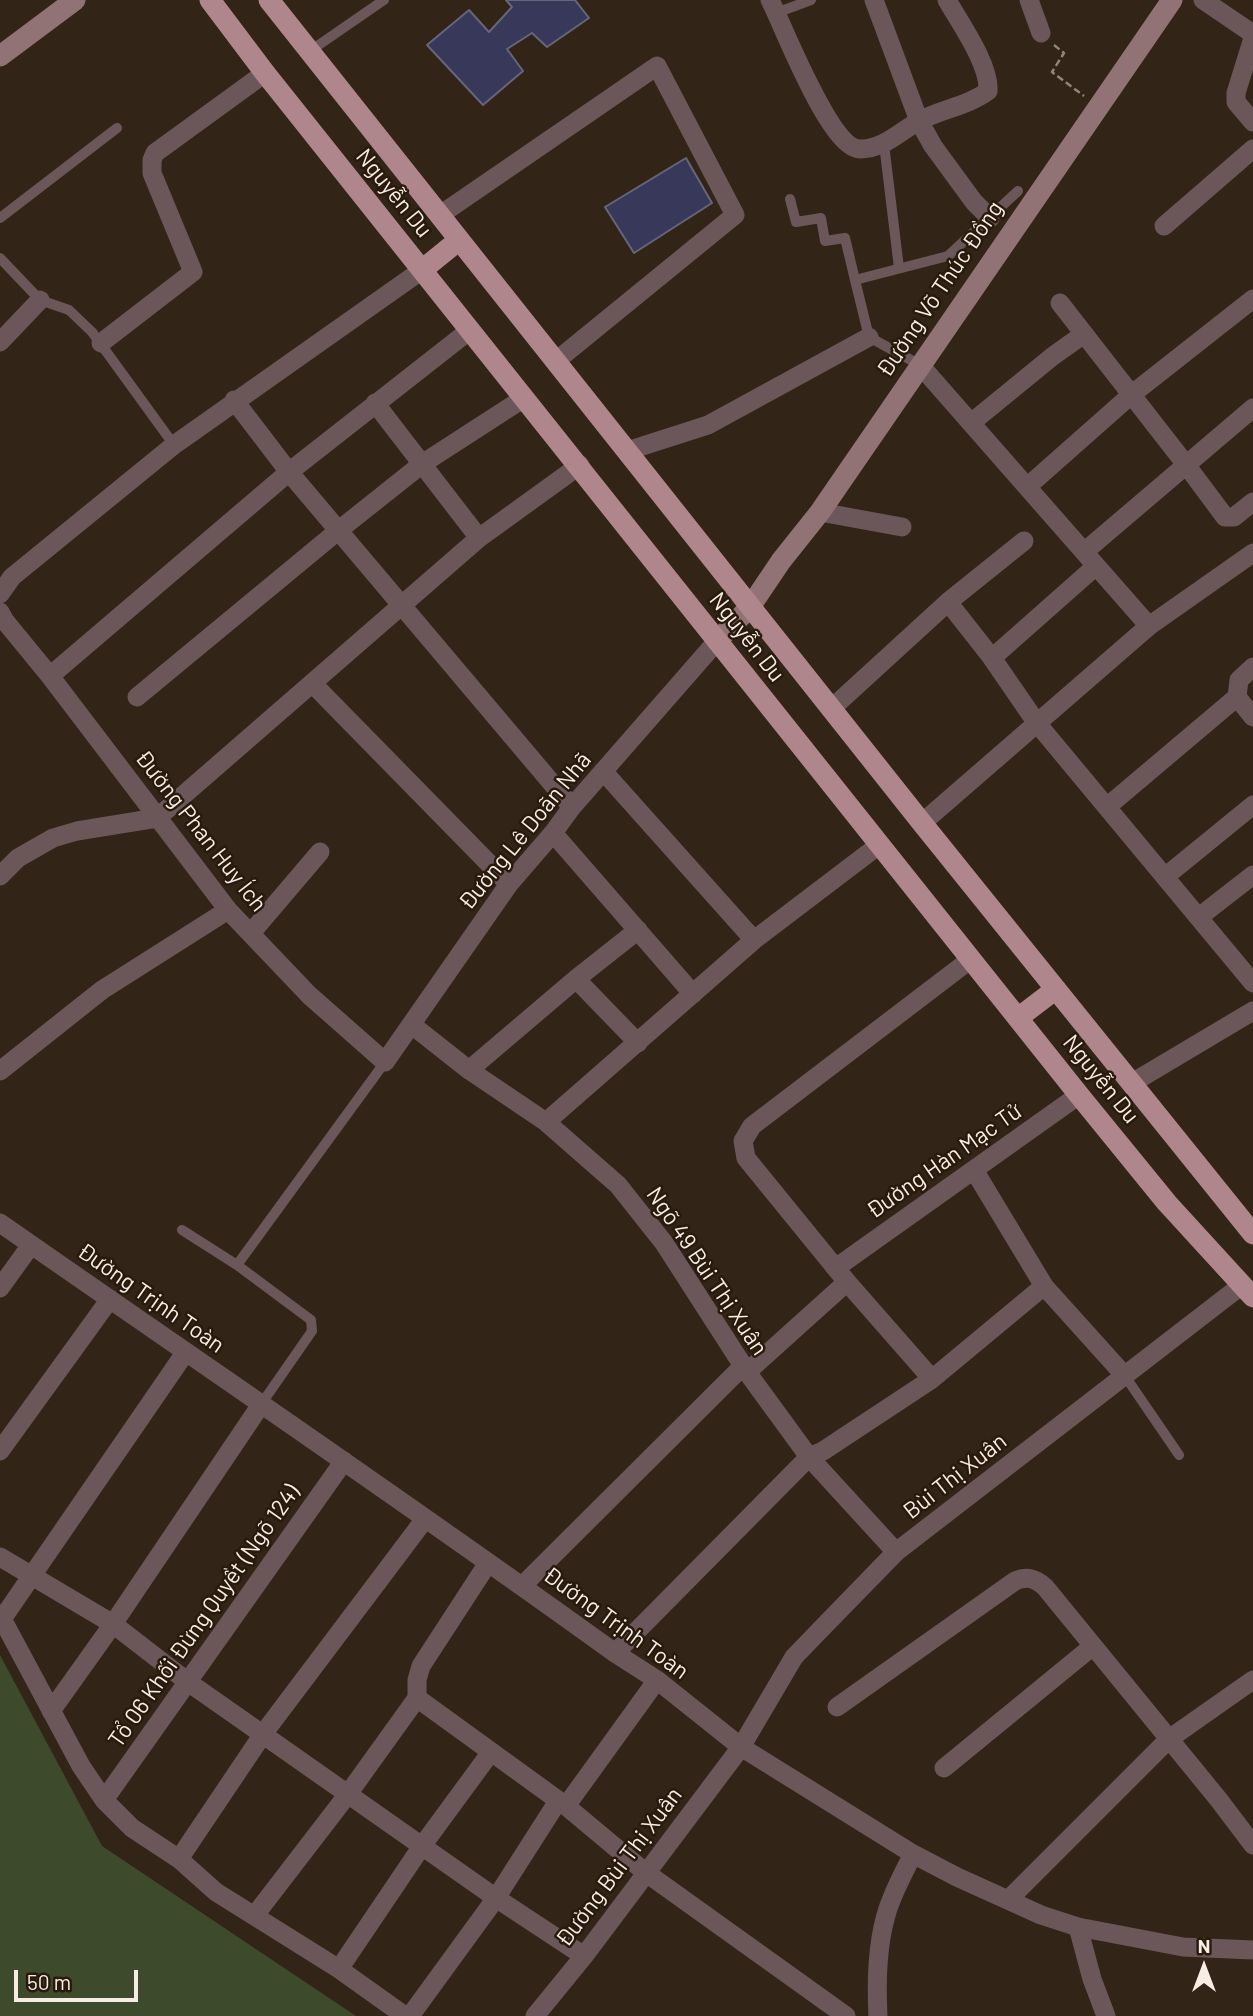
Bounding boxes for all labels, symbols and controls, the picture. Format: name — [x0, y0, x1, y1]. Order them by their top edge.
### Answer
street label: Nguyễn Du — [350, 143, 438, 243]
street label: Đường Võ Thúc Đồng — [871, 196, 1009, 382]
street label: Nguyễn Du — [704, 587, 790, 687]
street label: Đường Phan Huy Ích — [129, 745, 273, 917]
street label: Đường Lê Doãn Nhã — [453, 747, 597, 915]
street label: Nguyễn Du — [1057, 1029, 1145, 1129]
street label: Đường Hàn Mạc Tử — [861, 1097, 1027, 1225]
street label: Ngõ 49 Bùi Thị Xuân — [640, 1182, 774, 1360]
street label: Đường Trịnh Toàn — [72, 1237, 230, 1359]
street label: Bùi Thị Xuân — [898, 1427, 1012, 1525]
street label: Tổ 06 Khối Đừng Quyềt (Ngõ 124) — [102, 1479, 306, 1753]
street label: Đường Trịnh Toàn — [538, 1561, 694, 1685]
street label: Đường Bùi Thị Xuân — [550, 1782, 688, 1952]
north arrow — [1169, 1932, 1239, 2002]
text: N — [1198, 1934, 1210, 1957]
scale bar — [18, 1956, 142, 2000]
text: 50 m — [27, 1969, 71, 1994]

